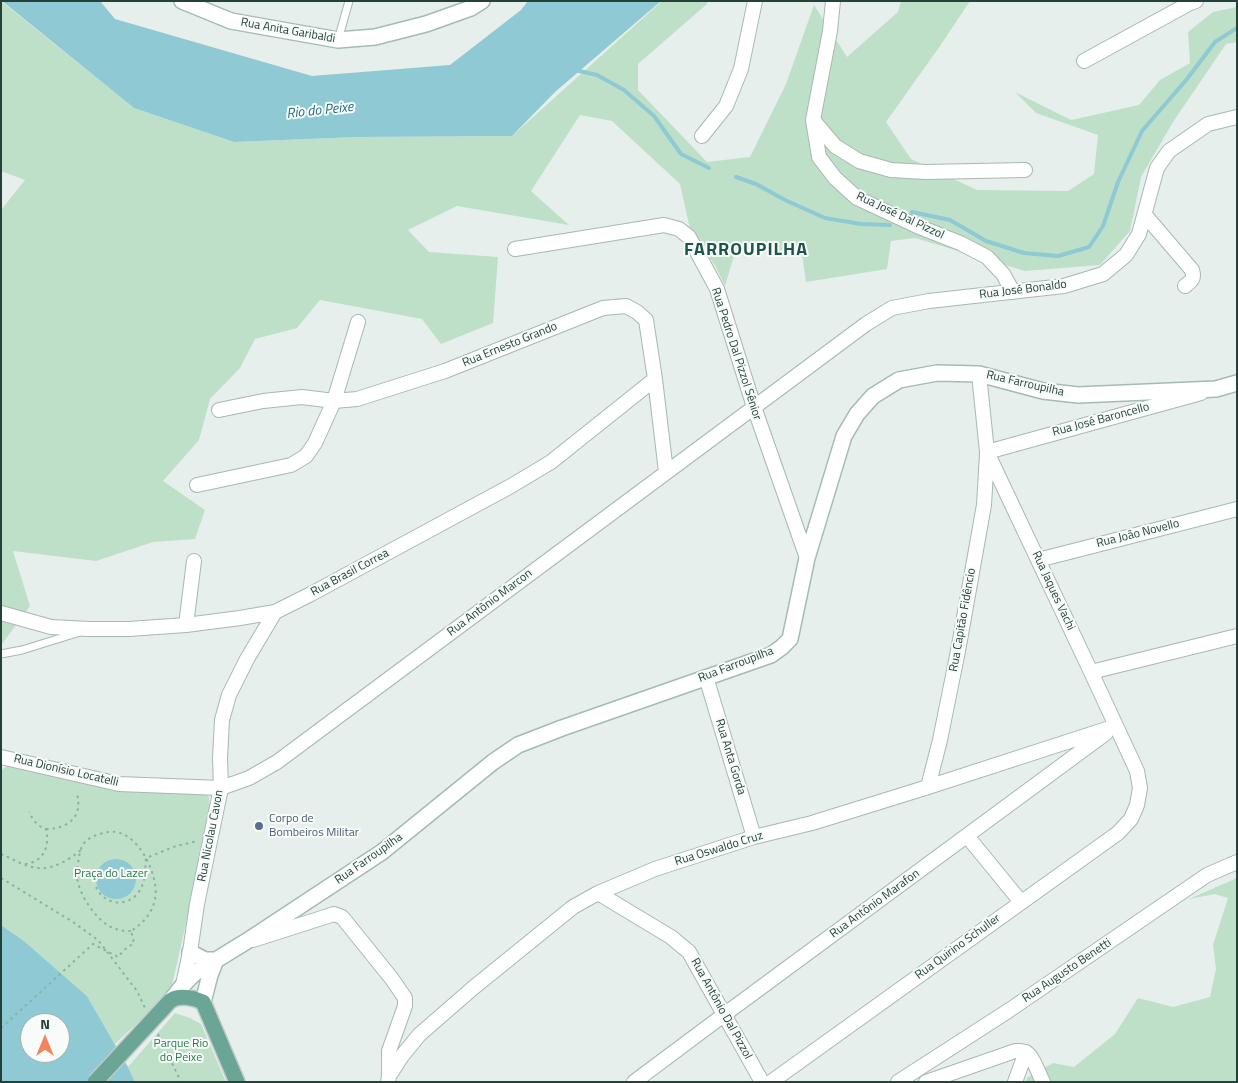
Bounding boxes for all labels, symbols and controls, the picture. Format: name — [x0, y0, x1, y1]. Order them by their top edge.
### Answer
street label: Rua Anita Garibaldi — [240, 16, 336, 46]
water label: Rio do Peixe — [286, 99, 354, 123]
street label: Rua José Dal Pizzol — [854, 189, 946, 243]
district label: FARROUPILHA — [683, 240, 809, 262]
street label: Rua José Bonaldo — [978, 277, 1068, 303]
street label: Rua Pedro Dal Pizzol Sênior — [708, 286, 764, 422]
street label: Rua Ernesto Grando — [460, 319, 560, 371]
street label: Rua Farroupilha — [985, 368, 1065, 400]
street label: Rua José Baroncello — [1051, 400, 1151, 440]
street label: Rua João Novello — [1095, 517, 1181, 551]
street label: Rua Brasil Correa — [308, 546, 392, 600]
street label: Rua Jaques Vachi — [1028, 549, 1078, 633]
street label: Rua Antônio Marcon — [445, 566, 535, 640]
street label: Rua Capitão Fidêncio — [947, 567, 979, 673]
street label: Rua Farroupilha — [696, 644, 776, 686]
street label: Rua Anta Gorda — [712, 717, 748, 797]
street label: Rua Dionísio Locatelli — [12, 752, 120, 790]
street label: Rua Nicolau Cavon — [195, 789, 227, 883]
place label: Corpo de Bombeiros Militar — [269, 812, 359, 840]
marker: Corpo de Bombeiros Militar — [253, 820, 265, 832]
street label: Rua Oswaldo Cruz — [673, 829, 765, 869]
street label: Rua Farroupilha — [332, 830, 406, 888]
park label: Praça do Lazer — [74, 867, 148, 881]
street label: Rua Antônio Marafon — [827, 867, 923, 941]
street label: Rua Quirino Schuller — [913, 911, 1003, 983]
street label: Rua Augusto Benetti — [1020, 936, 1114, 1006]
street label: Rua Antônio Dal Pizzol — [687, 956, 755, 1062]
north arrow — [20, 1013, 70, 1063]
text: N — [40, 1013, 50, 1034]
park label: Parque Rio do Peixe — [154, 1037, 208, 1065]

